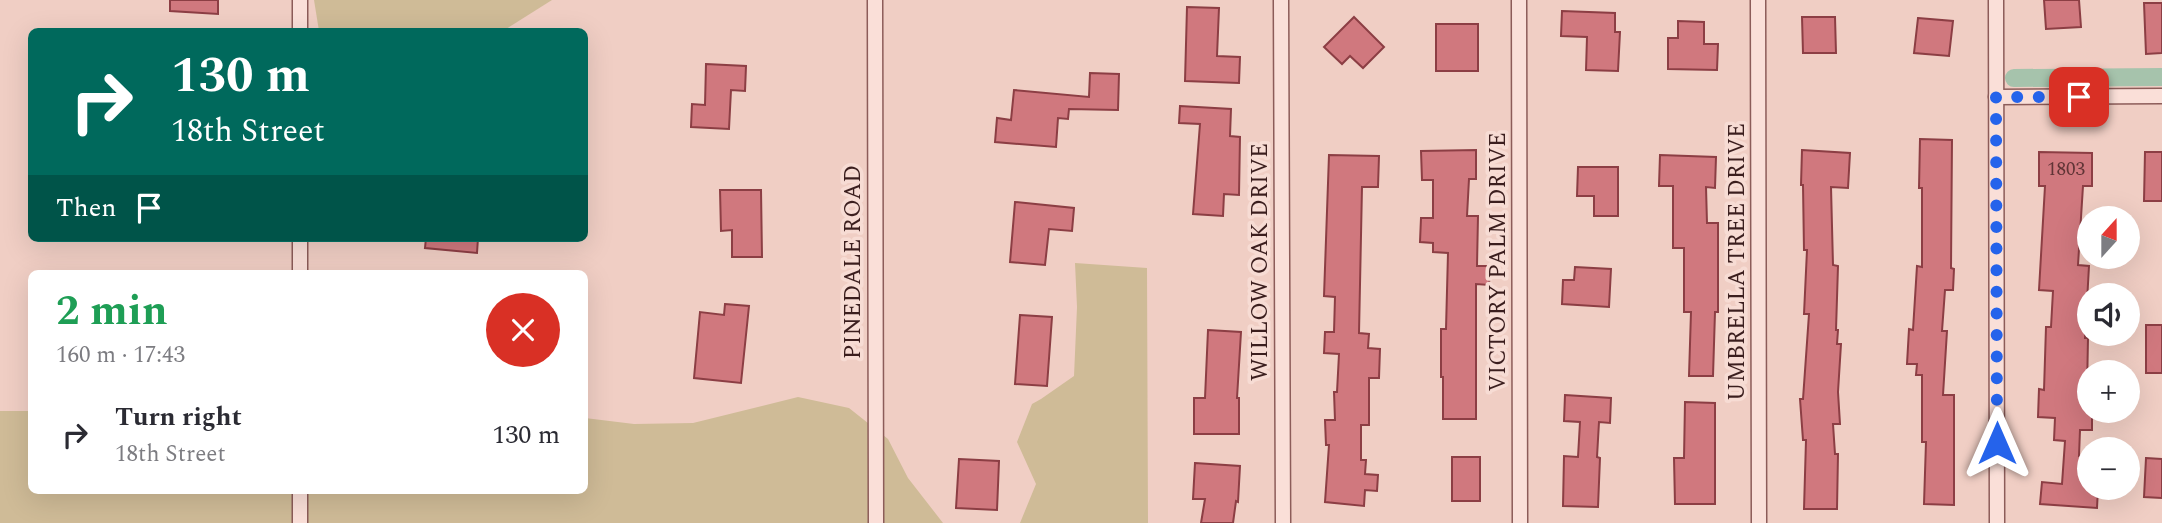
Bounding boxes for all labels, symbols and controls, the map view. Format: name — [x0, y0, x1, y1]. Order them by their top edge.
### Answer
text: 130 m — [171, 39, 310, 114]
icon: right — [56, 56, 147, 147]
pin — [2049, 67, 2109, 127]
icon: arrive — [2060, 78, 2098, 116]
text: 18th Street — [171, 107, 325, 156]
street label: UMBRELLA TREE DRIVE — [1720, 123, 1755, 401]
street label: VICTORY PALM DRIVE — [1481, 132, 1516, 392]
street label: WILLOW OAK DRIVE — [1243, 143, 1278, 381]
house number: 1803 — [2047, 155, 2085, 184]
street label: PINEDALE ROAD — [836, 165, 871, 359]
text: Then — [56, 188, 116, 228]
icon: arrive — [130, 189, 168, 227]
north arrow — [2077, 206, 2140, 270]
map controls — [2077, 206, 2140, 500]
text: 2 min — [56, 280, 168, 343]
button: sound — [2077, 283, 2140, 346]
button: close — [486, 293, 560, 367]
text: 160 m · 17:43 — [56, 338, 185, 373]
button: + — [2077, 360, 2140, 423]
text: Turn right — [115, 397, 242, 437]
position arrow — [1960, 406, 2034, 480]
text: 130 m — [492, 415, 560, 455]
icon: right — [56, 416, 94, 454]
text: 18th Street — [115, 437, 226, 472]
button: − — [2077, 437, 2140, 500]

